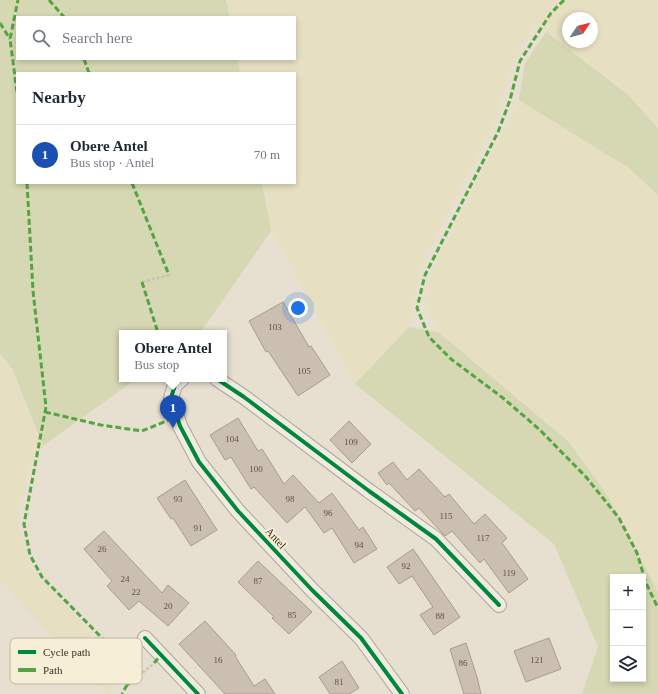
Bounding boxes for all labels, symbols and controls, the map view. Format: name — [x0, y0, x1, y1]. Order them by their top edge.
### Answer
north arrow — [562, 12, 598, 48]
search box — [16, 16, 296, 60]
icon: search — [30, 27, 52, 49]
text: Search here — [62, 30, 132, 46]
text: Nearby — [32, 88, 86, 107]
text: Obere Antel — [70, 138, 148, 154]
text: 1 — [42, 147, 48, 162]
text: 70 m — [254, 147, 280, 162]
text: Bus stop · Antel — [70, 155, 154, 170]
your location — [288, 298, 308, 318]
house number: 103 — [268, 322, 282, 332]
popup — [119, 330, 227, 382]
text: Obere Antel — [134, 340, 212, 356]
text: Bus stop — [134, 357, 179, 372]
house number: 105 — [297, 366, 311, 376]
pin: 1 — [160, 395, 186, 428]
house number: 104 — [225, 434, 239, 444]
house number: 109 — [344, 437, 358, 447]
house number: 100 — [249, 464, 263, 474]
house number: 93 — [174, 494, 183, 504]
house number: 98 — [286, 494, 295, 504]
house number: 96 — [324, 508, 333, 518]
house number: 115 — [439, 511, 453, 521]
house number: 91 — [194, 523, 203, 533]
street label: Antel — [263, 525, 289, 551]
house number: 117 — [476, 533, 490, 543]
house number: 94 — [355, 540, 364, 550]
house number: 26 — [98, 544, 107, 554]
house number: 92 — [402, 561, 411, 571]
house number: 119 — [502, 568, 516, 578]
house number: 24 — [121, 574, 130, 584]
map controls — [610, 574, 646, 682]
button: + — [610, 574, 646, 610]
house number: 87 — [254, 576, 263, 586]
house number: 22 — [132, 587, 141, 597]
house number: 20 — [164, 601, 173, 611]
house number: 85 — [288, 610, 297, 620]
button: − — [610, 610, 646, 646]
house number: 88 — [436, 611, 445, 621]
legend — [10, 638, 142, 684]
text: Cycle path — [43, 646, 91, 658]
button: layers — [610, 646, 646, 682]
house number: 16 — [214, 655, 223, 665]
house number: 121 — [530, 655, 544, 665]
house number: 86 — [459, 658, 468, 668]
text: Path — [43, 664, 63, 676]
house number: 81 — [335, 677, 344, 687]

